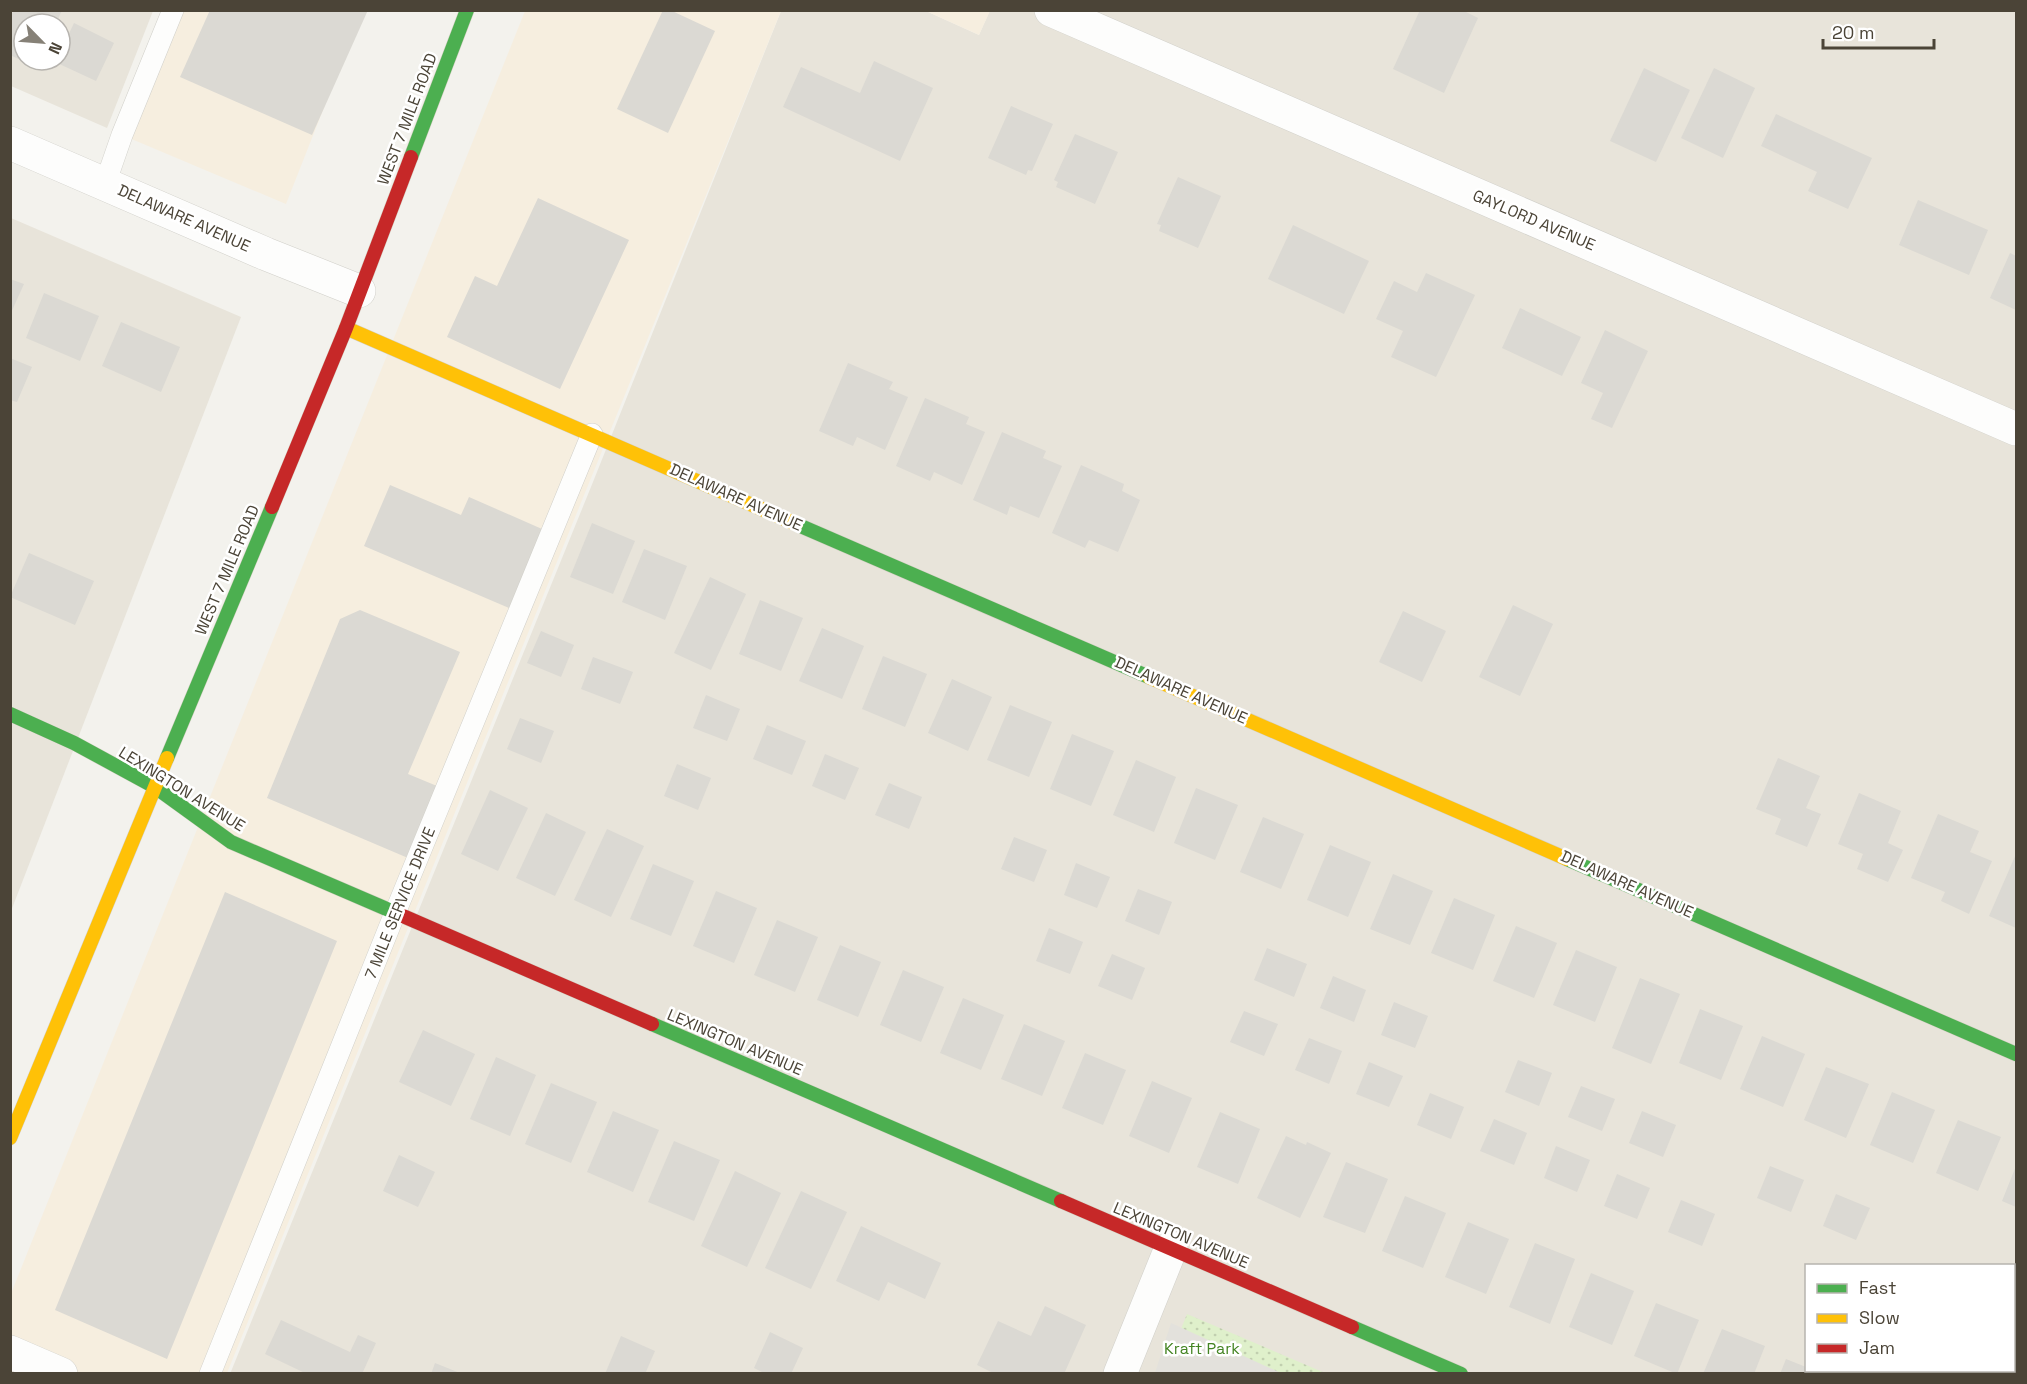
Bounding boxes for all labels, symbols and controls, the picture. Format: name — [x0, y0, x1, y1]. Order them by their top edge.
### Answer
north arrow — [12, 12, 72, 72]
scale bar — [1823, 12, 1934, 50]
text: 20 m — [1832, 21, 1875, 44]
text: N — [43, 39, 67, 57]
street label: WEST 7 MILE ROAD — [372, 50, 442, 188]
street label: DELAWARE AVENUE — [114, 179, 254, 257]
street label: GAYLORD AVENUE — [1469, 185, 1599, 255]
street label: DELAWARE AVENUE — [666, 458, 806, 536]
street label: WEST 7 MILE ROAD — [190, 502, 264, 638]
street label: DELAWARE AVENUE — [1111, 651, 1251, 729]
street label: LEXINGTON AVENUE — [115, 742, 249, 836]
street label: 7 MILE SERVICE DRIVE — [360, 824, 440, 982]
street label: DELAWARE AVENUE — [1557, 845, 1697, 923]
street label: LEXINGTON AVENUE — [664, 1004, 806, 1080]
street label: LEXINGTON AVENUE — [1110, 1197, 1252, 1273]
legend — [1805, 1264, 2015, 1372]
text: Fast — [1859, 1276, 1896, 1299]
text: Slow — [1859, 1306, 1900, 1329]
text: Jam — [1859, 1336, 1895, 1359]
park label: Kraft Park — [1164, 1338, 1240, 1359]

